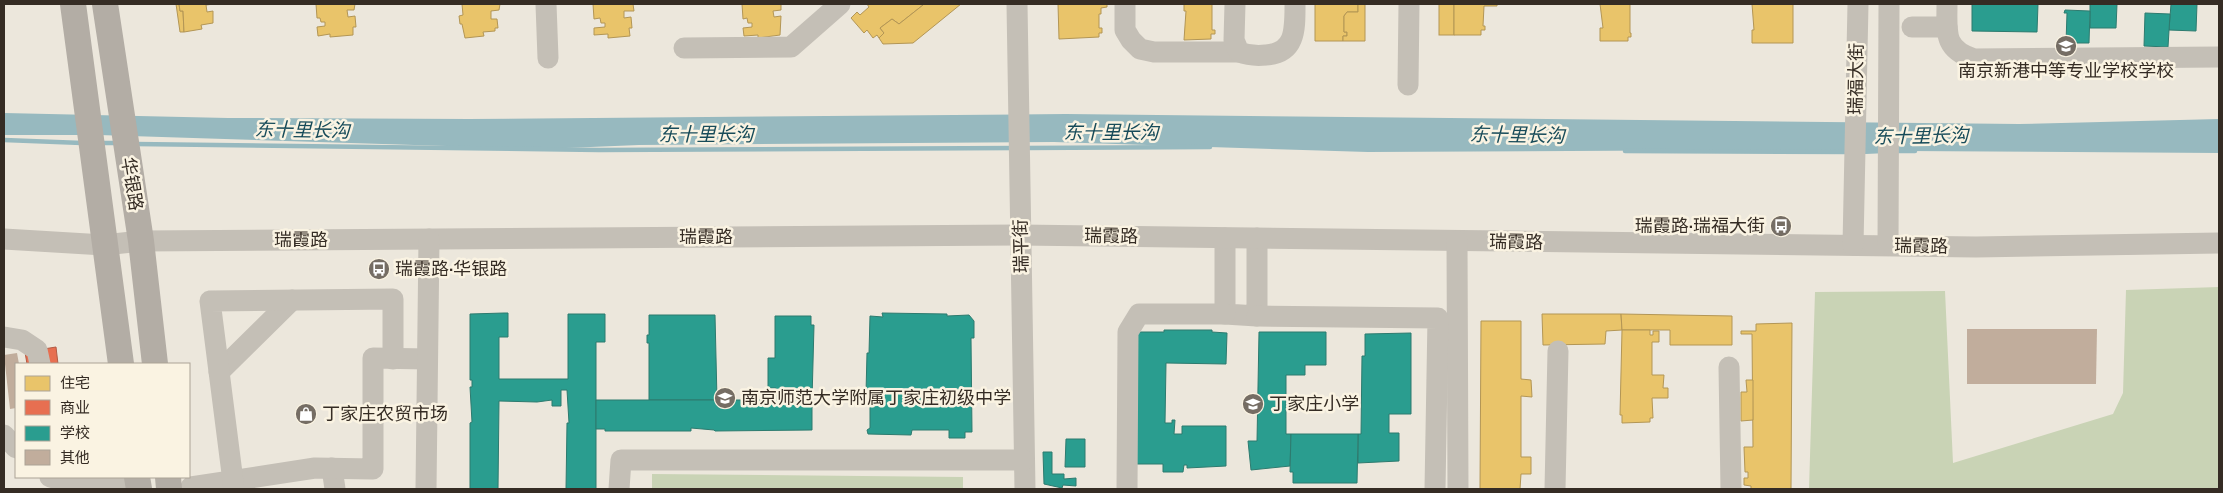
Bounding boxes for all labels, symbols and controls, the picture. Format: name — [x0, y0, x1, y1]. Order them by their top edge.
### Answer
school or university icon: 南京新港中等专业学校学校 — [2054, 34, 2078, 58]
street label: 瑞福大街 — [1844, 43, 1868, 115]
place label: 南京新港中等专业学校学校 — [1958, 60, 2174, 82]
water label: 东十里长沟 — [254, 118, 352, 142]
water label: 东十里长沟 — [1063, 121, 1160, 144]
water label: 东十里长沟 — [658, 123, 755, 146]
water label: 东十里长沟 — [1469, 123, 1567, 147]
water label: 东十里长沟 — [1873, 124, 1971, 148]
street label: 华银路 — [117, 156, 147, 212]
bus stop icon: 瑞霞路·瑞福大街 — [1769, 214, 1793, 238]
place label: 瑞霞路·瑞福大街 — [1635, 215, 1765, 237]
street label: 瑞平街 — [1010, 219, 1032, 273]
street label: 瑞霞路 — [1084, 225, 1138, 247]
street label: 瑞霞路 — [679, 226, 733, 248]
street label: 瑞霞路 — [274, 229, 328, 251]
street label: 瑞霞路 — [1489, 231, 1543, 253]
street label: 瑞霞路 — [1894, 235, 1948, 257]
bus stop icon: 瑞霞路·华银路 — [367, 257, 391, 281]
place label: 瑞霞路·华银路 — [395, 258, 507, 280]
legend — [15, 363, 190, 478]
text: 住宅 — [60, 374, 90, 392]
school or university icon: 南京师范大学附属丁家庄初级中学 — [713, 386, 737, 410]
place label: 南京师范大学附属丁家庄初级中学 — [741, 387, 1011, 409]
school or university icon: 丁家庄小学 — [1241, 392, 1265, 416]
place label: 丁家庄小学 — [1269, 393, 1359, 415]
text: 商业 — [60, 399, 90, 417]
shop icon: 丁家庄农贸市场 — [294, 402, 318, 426]
place label: 丁家庄农贸市场 — [322, 403, 448, 425]
text: 学校 — [60, 424, 90, 442]
text: 其他 — [60, 449, 90, 467]

